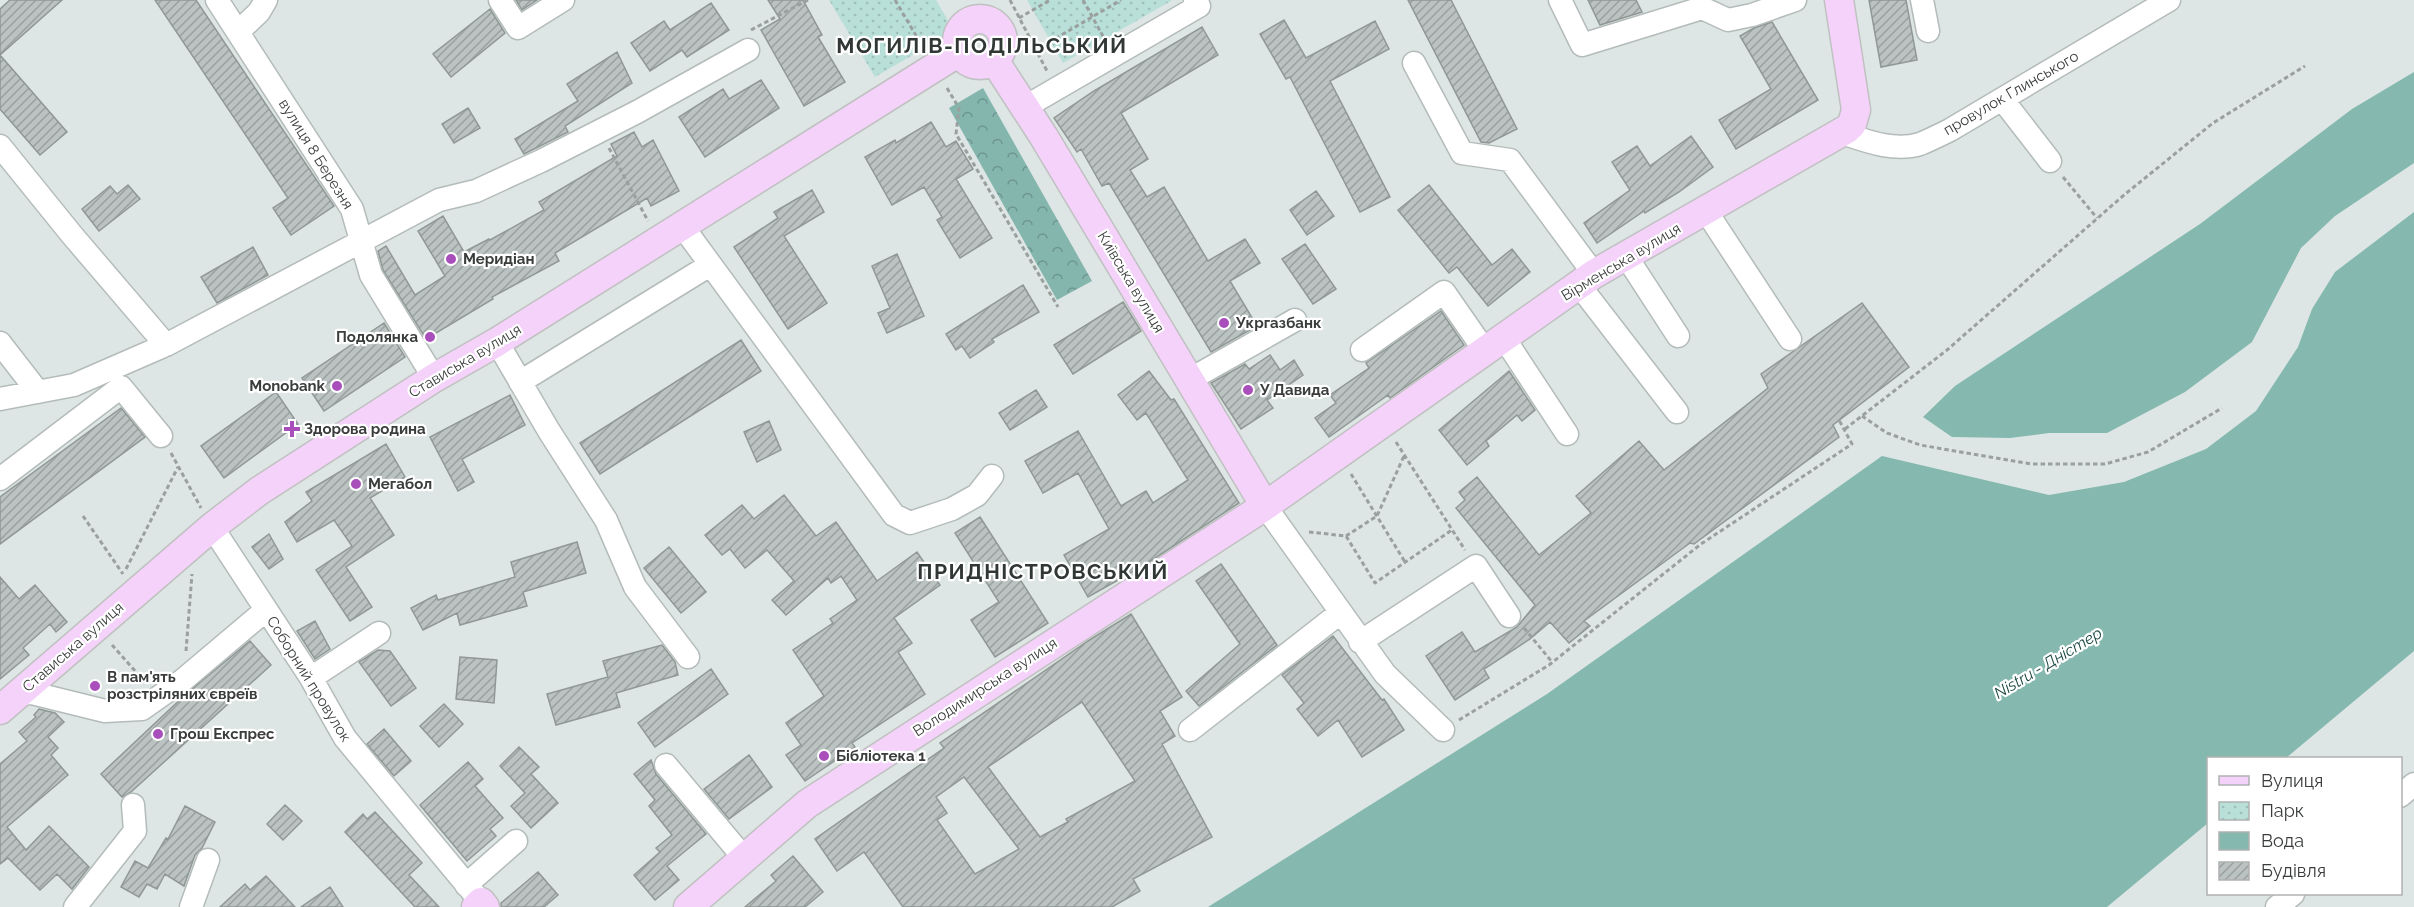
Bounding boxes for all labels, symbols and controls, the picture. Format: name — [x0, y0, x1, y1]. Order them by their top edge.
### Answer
district label: МОГИЛІВ-ПОДІЛЬСЬКИЙ — [836, 33, 1128, 58]
street label: провулок Глинського — [1940, 47, 2082, 139]
street label: вулиця 8 Березня — [275, 96, 357, 212]
street label: Вірменська вулиця — [1558, 219, 1684, 305]
street label: Київська вулиця — [1094, 228, 1168, 336]
place label: Меридіан — [463, 250, 535, 268]
marker: Меридіан — [444, 252, 458, 266]
place label: Укргазбанк — [1235, 314, 1322, 332]
marker: Укргазбанк — [1217, 316, 1231, 330]
street label: Стависька вулиця — [406, 320, 524, 402]
place label: Подолянка — [336, 328, 418, 346]
marker: Подолянка — [423, 330, 437, 344]
place label: Monobank — [249, 377, 326, 395]
marker: Monobank — [330, 379, 344, 393]
place label: У Давида — [1259, 381, 1330, 399]
marker: У Давида — [1241, 383, 1255, 397]
place label: Здорова родина — [304, 420, 426, 438]
marker: Здорова родина — [285, 422, 299, 436]
place label: Мегабол — [368, 475, 432, 493]
marker: Мегабол — [349, 477, 363, 491]
district label: ПРИДНІСТРОВСЬКИЙ — [917, 559, 1169, 584]
street label: Стависька вулиця — [19, 598, 127, 696]
street label: Соборний провулок — [263, 613, 355, 745]
water label: Nistru - Дністер — [1991, 623, 2105, 703]
street label: Володимирська вулиця — [910, 634, 1060, 740]
place label: В пам'ять розстріляних євреїв — [107, 668, 257, 703]
marker: В пам'ять розстріляних євреїв — [88, 679, 102, 693]
place label: Грош Експрес — [170, 725, 275, 743]
marker: Грош Експрес — [151, 727, 165, 741]
place label: Бібліотека 1 — [836, 747, 926, 765]
marker: Бібліотека 1 — [817, 749, 831, 763]
legend — [2207, 757, 2402, 895]
text: Вулиця — [2261, 770, 2323, 791]
text: Парк — [2261, 800, 2304, 821]
text: Вода — [2261, 830, 2304, 851]
text: Будівля — [2261, 860, 2326, 881]

